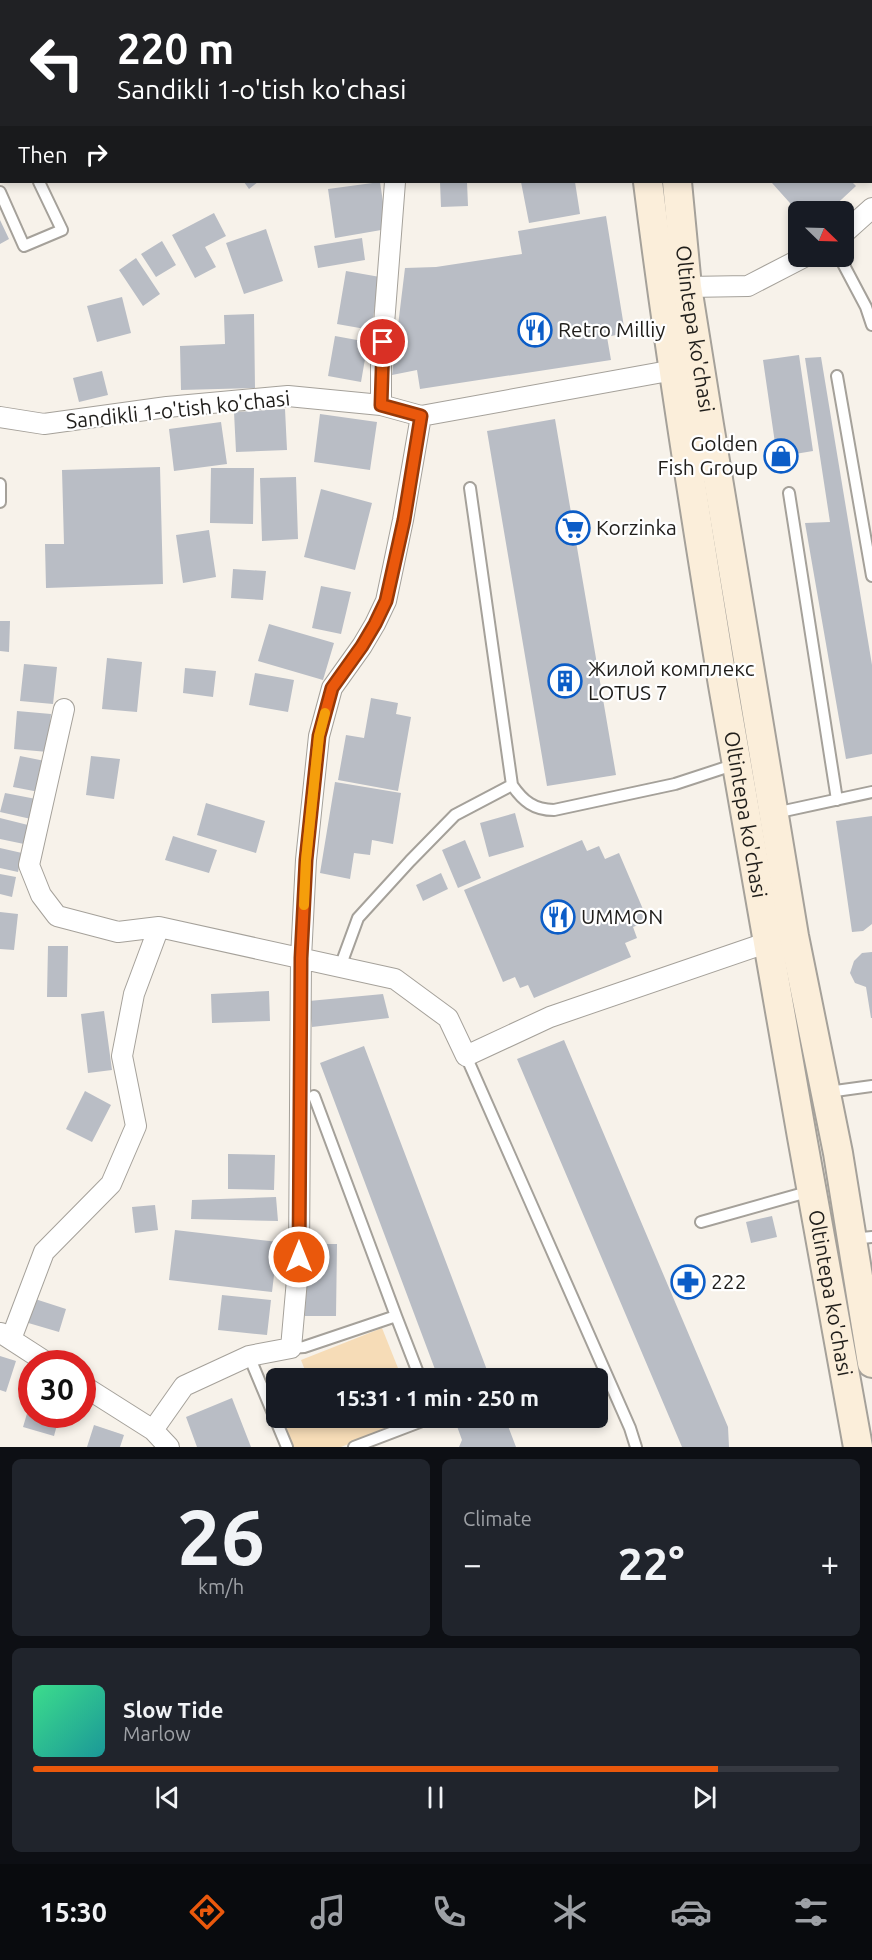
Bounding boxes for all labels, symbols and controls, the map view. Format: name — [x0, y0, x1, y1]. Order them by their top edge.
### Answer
icon: left — [18, 24, 96, 102]
text: 220 m — [117, 25, 234, 72]
text: Sandikli 1-o'tish ko'chasi — [117, 74, 407, 104]
icon: right — [80, 138, 113, 171]
text: Then — [18, 142, 68, 167]
north arrow — [788, 201, 854, 267]
map controls — [788, 201, 854, 267]
street label: Oltintepa ko'chasi — [672, 244, 720, 414]
restaurant icon: Retro Milliy — [517, 312, 553, 348]
pin — [357, 316, 408, 367]
place label: Retro Milliy — [558, 317, 665, 341]
icon: arrive — [366, 325, 399, 358]
street label: Sandikli 1-o'tish ko'chasi — [65, 385, 291, 433]
place label: Golden Fish Group — [658, 431, 758, 479]
shop icon: Golden Fish Group — [763, 438, 799, 474]
supermarket icon: Korzinka — [555, 510, 591, 546]
place label: Korzinka — [596, 515, 677, 539]
place label: Жилой комплекс LOTUS 7 — [588, 656, 755, 704]
building icon: Жилой комплекс LOTUS 7 — [547, 663, 583, 699]
street label: Oltintepa ko'chasi — [720, 729, 772, 900]
restaurant icon: UMMON — [540, 899, 576, 935]
place label: UMMON — [581, 904, 663, 928]
street label: Oltintepa ko'chasi — [804, 1208, 858, 1378]
position arrow — [267, 1225, 331, 1289]
pharmacy icon: 222 — [670, 1264, 706, 1300]
place label: 222 — [711, 1269, 747, 1293]
speed limit sign: 30 — [18, 1350, 96, 1428]
text: 15:31 · 1 min · 250 m — [335, 1385, 539, 1410]
text: 26 — [177, 1492, 265, 1580]
text: Climate — [463, 1507, 532, 1530]
text: 22° — [618, 1538, 684, 1589]
text: − — [463, 1545, 482, 1582]
text: + — [820, 1545, 839, 1582]
text: km/h — [198, 1575, 244, 1598]
text: Slow Tide — [123, 1697, 223, 1722]
text: Marlow — [123, 1722, 191, 1745]
icon: previous — [151, 1781, 184, 1814]
icon: pause — [419, 1781, 452, 1814]
icon: next — [688, 1781, 721, 1814]
icon: directions — [186, 1891, 228, 1933]
icon: music — [307, 1891, 349, 1933]
icon: phone — [428, 1891, 470, 1933]
icon: climate — [549, 1891, 591, 1933]
icon: car — [670, 1891, 712, 1933]
icon: filters — [790, 1891, 832, 1933]
text: 15:30 — [39, 1897, 107, 1927]

